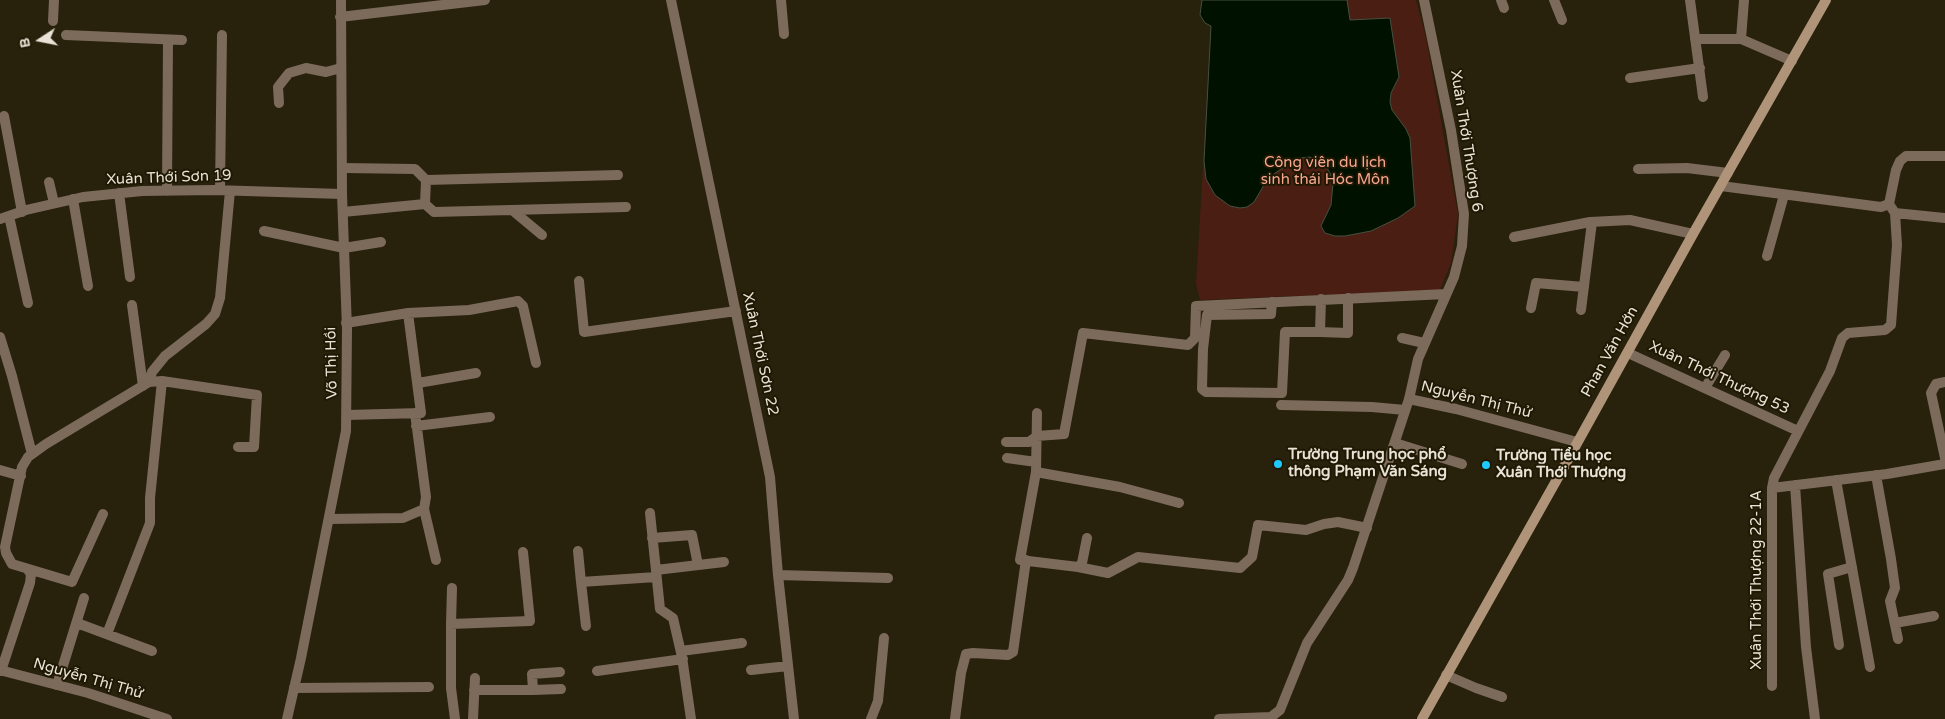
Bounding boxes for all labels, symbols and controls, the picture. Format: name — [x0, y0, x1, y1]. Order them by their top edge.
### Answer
north arrow — [15, 15, 65, 65]
text: B — [16, 37, 34, 49]
street label: Xuân Thới Thượng 6 — [1446, 69, 1486, 213]
park label: Công viên du lịch sinh thái Hóc Môn — [1261, 154, 1389, 189]
street label: Xuân Thới Sơn 19 — [106, 167, 232, 189]
street label: Xuân Thới Sơn 22 — [738, 291, 782, 417]
street label: Phan Văn Hớn — [1578, 303, 1642, 401]
street label: Võ Thị Hồi — [322, 327, 342, 399]
street label: Xuân Thới Thượng 53 — [1646, 338, 1792, 418]
street label: Nguyễn Thị Thử — [1419, 378, 1533, 422]
place label: Trường Trung học phổ thông Phạm Văn Sáng — [1288, 446, 1447, 481]
place label: Trường Tiểu học Xuân Thới Thượng — [1496, 447, 1626, 482]
marker: Trường Trung học phổ thông Phạm Văn Sáng — [1272, 458, 1284, 470]
marker: Trường Tiểu học Xuân Thới Thượng — [1480, 459, 1492, 471]
street label: Xuân Thới Thượng 22-1A — [1748, 490, 1766, 670]
street label: Nguyễn Thị Thử — [31, 655, 145, 703]

